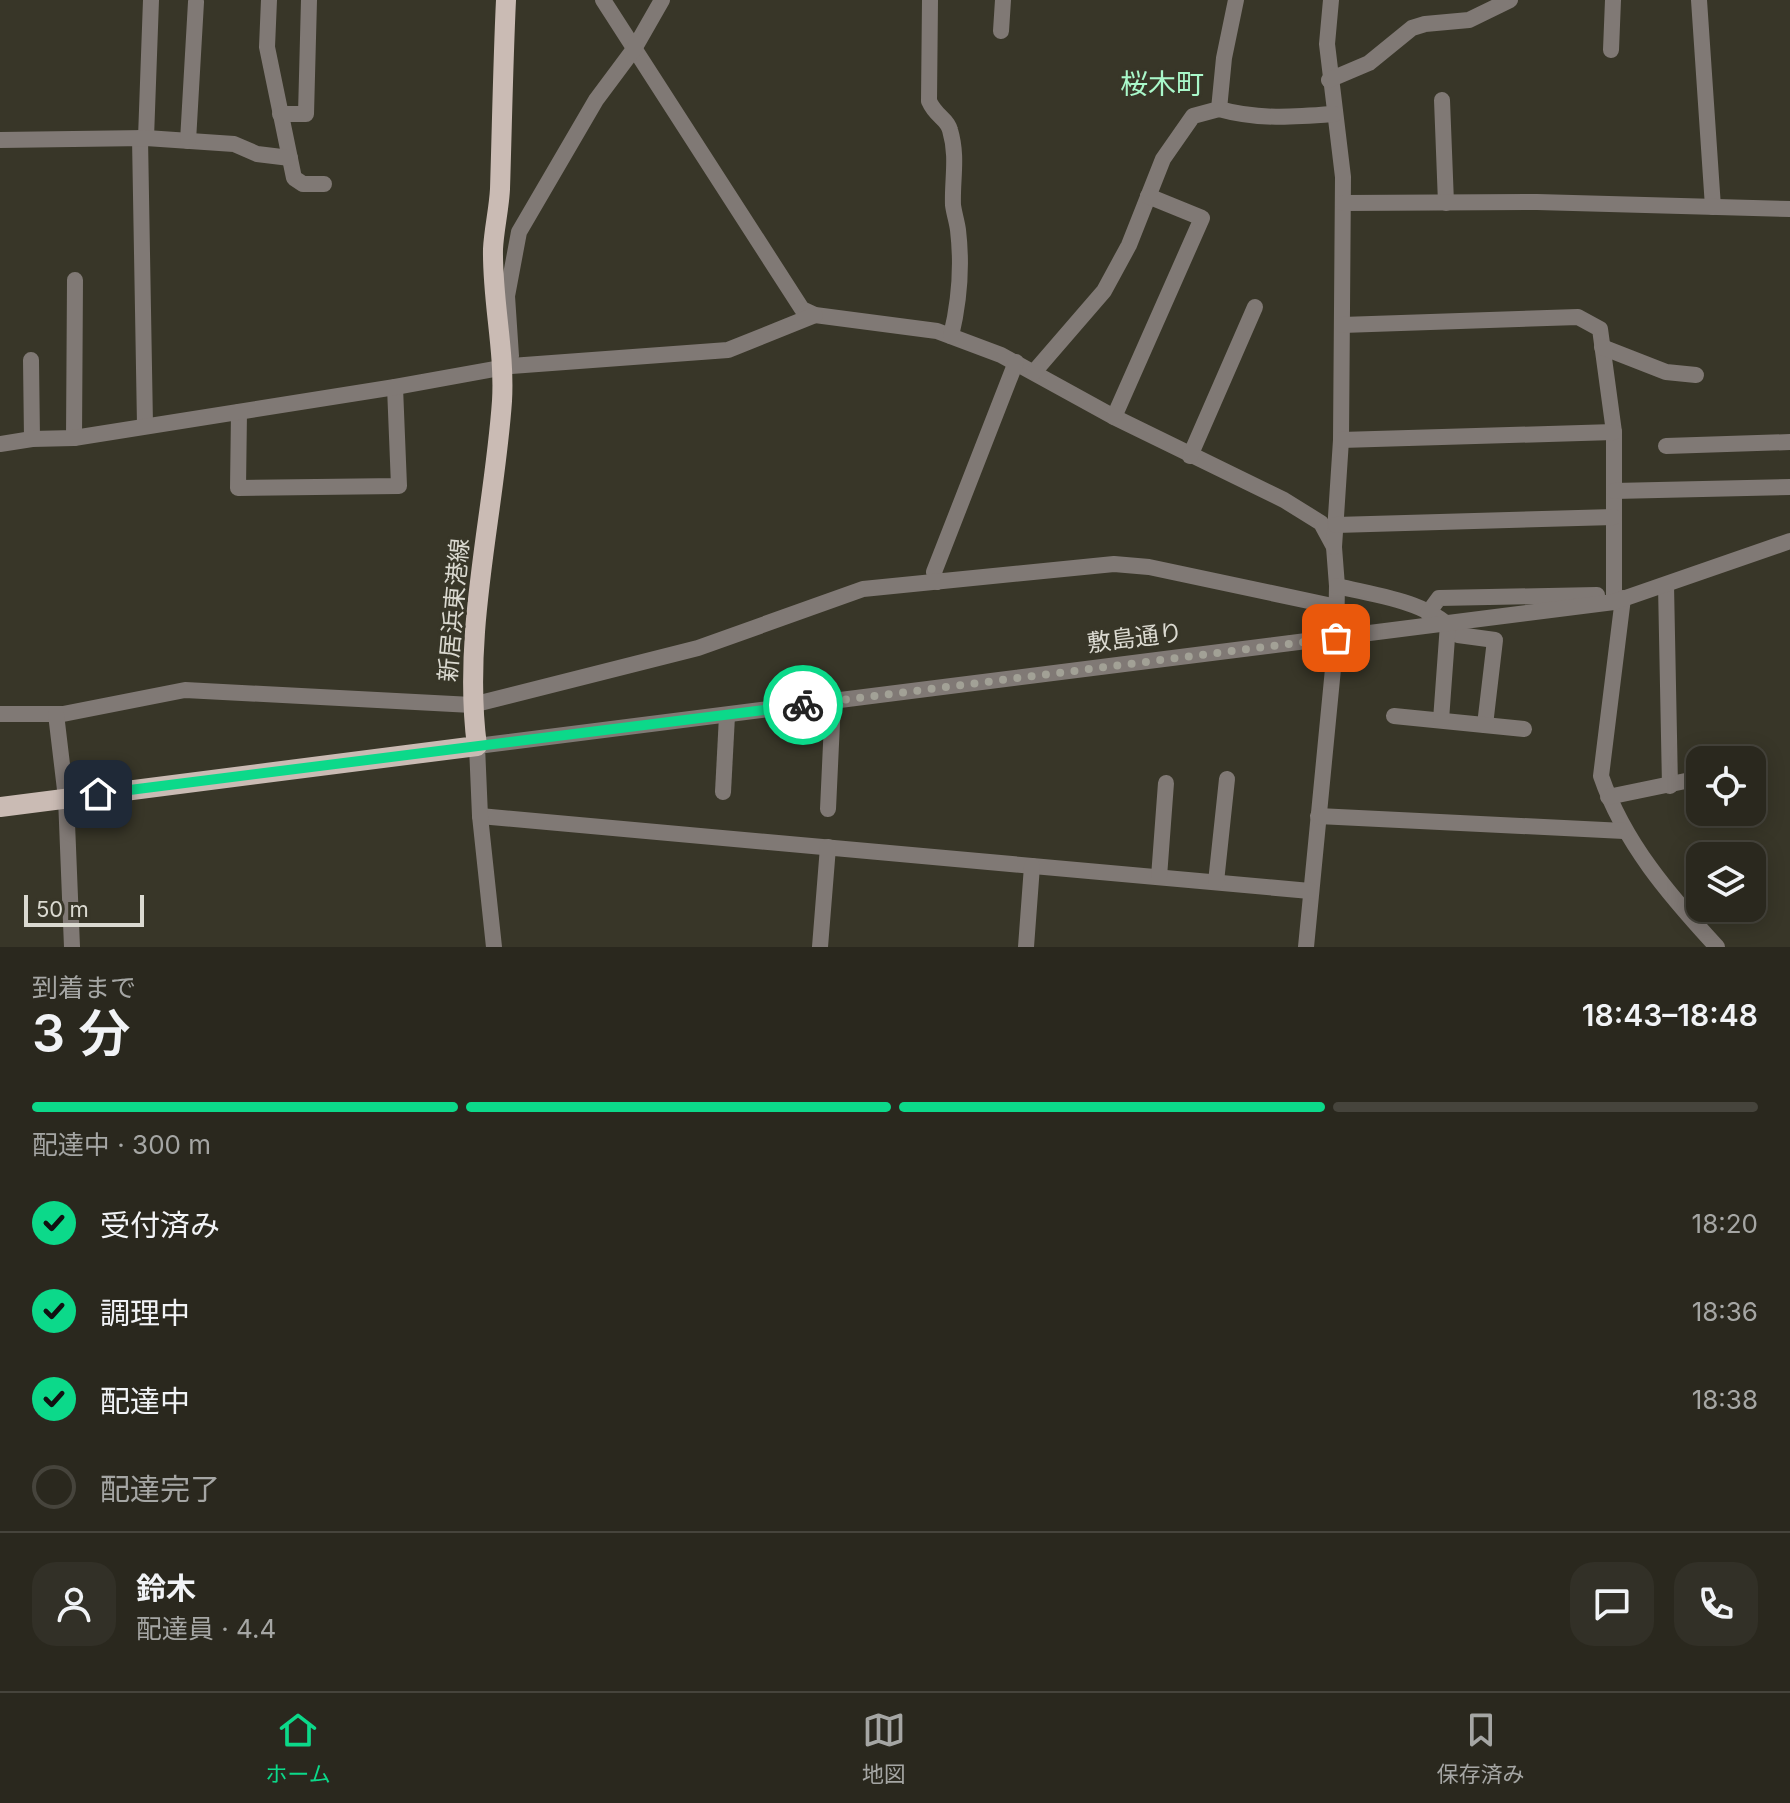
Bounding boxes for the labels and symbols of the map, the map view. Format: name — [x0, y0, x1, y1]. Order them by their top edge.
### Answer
district label: 桜木町 — [1120, 67, 1204, 101]
street label: 新居浜東港線 — [433, 537, 474, 683]
pin — [1302, 604, 1370, 672]
street label: 敷島通り — [1086, 617, 1184, 658]
courier — [763, 665, 843, 745]
pin — [64, 760, 132, 828]
scale bar — [24, 891, 144, 927]

